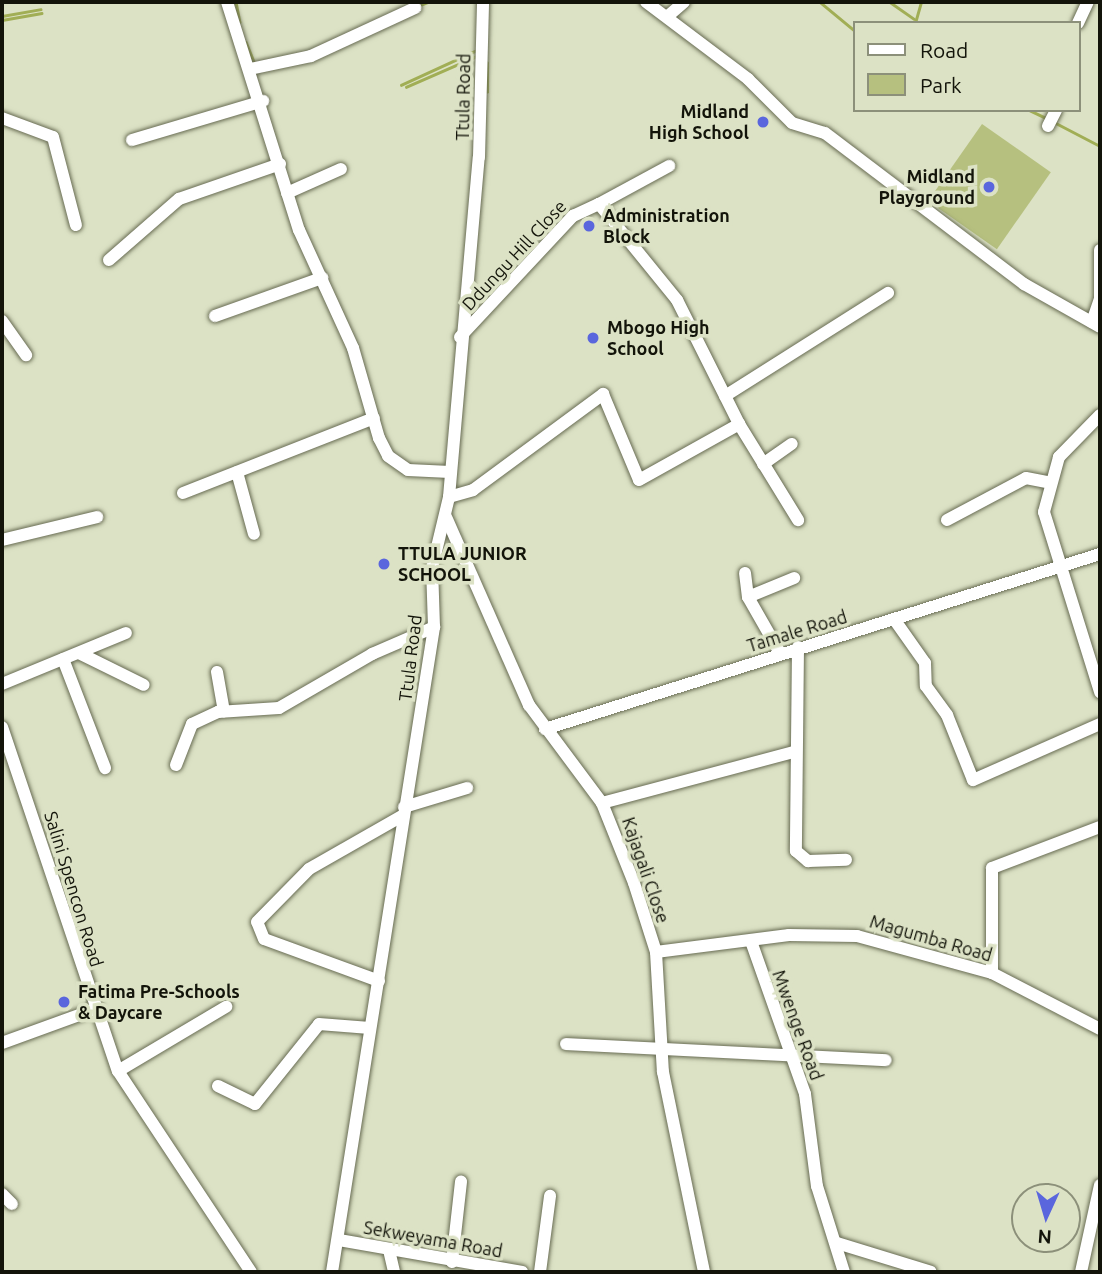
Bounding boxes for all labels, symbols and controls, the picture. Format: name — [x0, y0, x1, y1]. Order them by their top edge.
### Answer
legend — [853, 21, 1081, 112]
text: Road — [920, 38, 968, 62]
street label: Ttula Road — [451, 53, 475, 141]
text: Park — [920, 73, 962, 97]
place label: Midland High School — [649, 101, 749, 144]
marker: Midland High School — [755, 114, 771, 130]
place label: Midland Playground — [878, 166, 975, 208]
marker: Midland Playground — [981, 179, 997, 195]
street label: Ddungu Hill Close — [457, 195, 571, 315]
place label: Administration Block — [603, 205, 730, 248]
marker: Administration Block — [581, 218, 597, 234]
place label: Mbogo High School — [607, 317, 710, 360]
marker: Mbogo High School — [585, 330, 601, 346]
place label: TTULA JUNIOR SCHOOL — [398, 543, 527, 586]
marker: TTULA JUNIOR SCHOOL — [376, 556, 392, 572]
street label: Tamale Road — [744, 606, 850, 656]
street label: Ttula Road — [394, 614, 426, 702]
street label: Salini Spencon Road — [40, 809, 108, 969]
street label: Kajagali Close — [618, 814, 674, 926]
street label: Magumba Road — [867, 910, 995, 966]
street label: Mwenge Road — [768, 967, 828, 1083]
place label: Fatima Pre-Schools & Daycare — [78, 981, 240, 1024]
marker: Fatima Pre-Schools & Daycare — [56, 994, 72, 1010]
north arrow — [1011, 1183, 1081, 1253]
street label: Sekweyama Road — [362, 1216, 504, 1262]
text: N — [1037, 1225, 1053, 1248]

